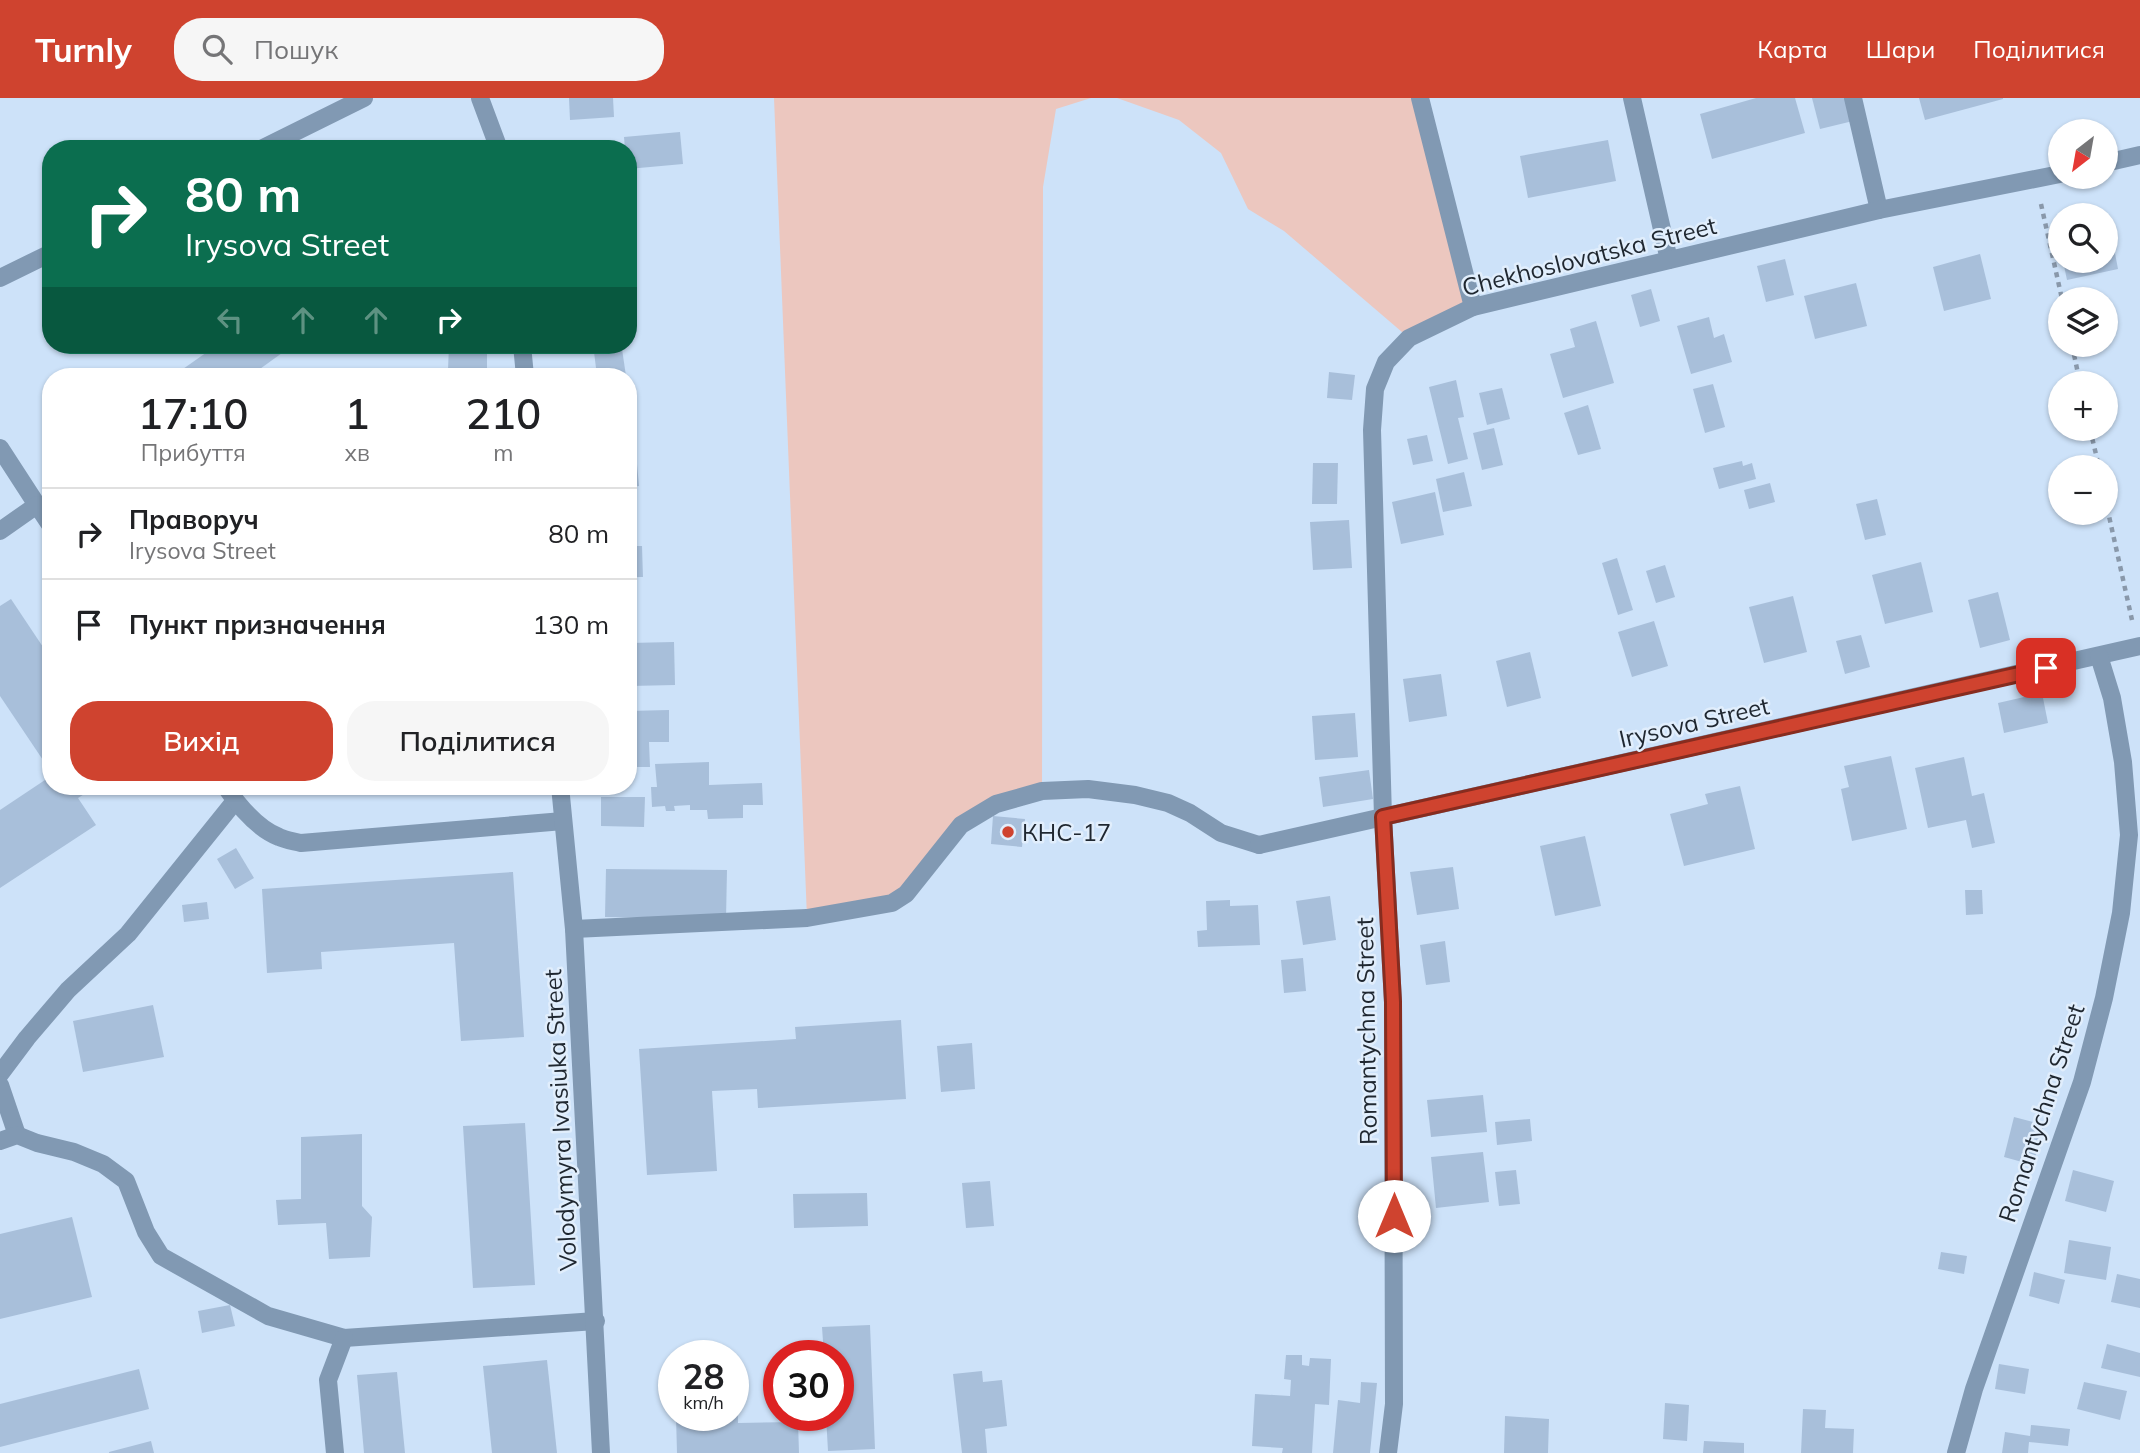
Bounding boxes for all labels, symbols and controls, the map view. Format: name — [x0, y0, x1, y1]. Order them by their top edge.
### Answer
search box — [174, 18, 664, 81]
text: Turnly — [35, 29, 132, 70]
icon: search — [198, 30, 236, 68]
text: Пошук — [254, 33, 338, 66]
text: Карта — [1757, 34, 1828, 64]
text: Шари — [1866, 34, 1935, 64]
text: Поділитися — [1973, 34, 2105, 64]
north arrow — [2048, 119, 2118, 189]
map controls — [2048, 119, 2118, 525]
text: 80 m — [185, 163, 301, 224]
icon: right — [70, 168, 161, 259]
button: search — [2048, 203, 2118, 273]
street label: Chekhoslovatska Street — [1459, 210, 1719, 302]
text: Irysova Street — [185, 224, 389, 264]
button: layers — [2048, 287, 2118, 357]
icon: left — [211, 301, 249, 339]
icon: ahead — [284, 301, 322, 339]
icon: ahead — [357, 301, 395, 339]
icon: right — [430, 301, 468, 339]
button: + — [2048, 371, 2118, 441]
text: 17:10 — [138, 387, 249, 440]
text: 1 — [344, 387, 370, 440]
text: 210 — [466, 387, 541, 440]
text: Прибуття — [141, 438, 246, 467]
text: хв — [344, 438, 370, 467]
text: m — [493, 438, 513, 467]
button: − — [2048, 455, 2118, 525]
text: Праворуч — [129, 503, 259, 536]
icon: right — [70, 515, 108, 553]
text: 80 m — [548, 517, 609, 550]
text: Irysova Street — [129, 536, 276, 565]
icon: arrive — [70, 606, 108, 644]
text: Пункт призначення — [129, 608, 386, 641]
text: 130 m — [533, 608, 609, 641]
pin — [2016, 638, 2076, 698]
icon: arrive — [2027, 649, 2065, 687]
street label: Irysova Street — [1616, 690, 1772, 754]
button: Вихід — [70, 701, 333, 781]
button: Поділитися — [347, 701, 609, 781]
place label: КНС-17 — [1022, 817, 1111, 847]
marker: КНС-17 — [1000, 824, 1016, 840]
street label: Romantychna Street — [1349, 917, 1383, 1145]
street label: Volodymyra Ivasiuka Street — [537, 968, 583, 1272]
street label: Romantychna Street — [1992, 1000, 2090, 1226]
position arrow — [1357, 1179, 1431, 1253]
speed limit sign: 30 — [763, 1340, 854, 1431]
text: 28 — [682, 1354, 725, 1398]
text: km/h — [683, 1391, 724, 1414]

